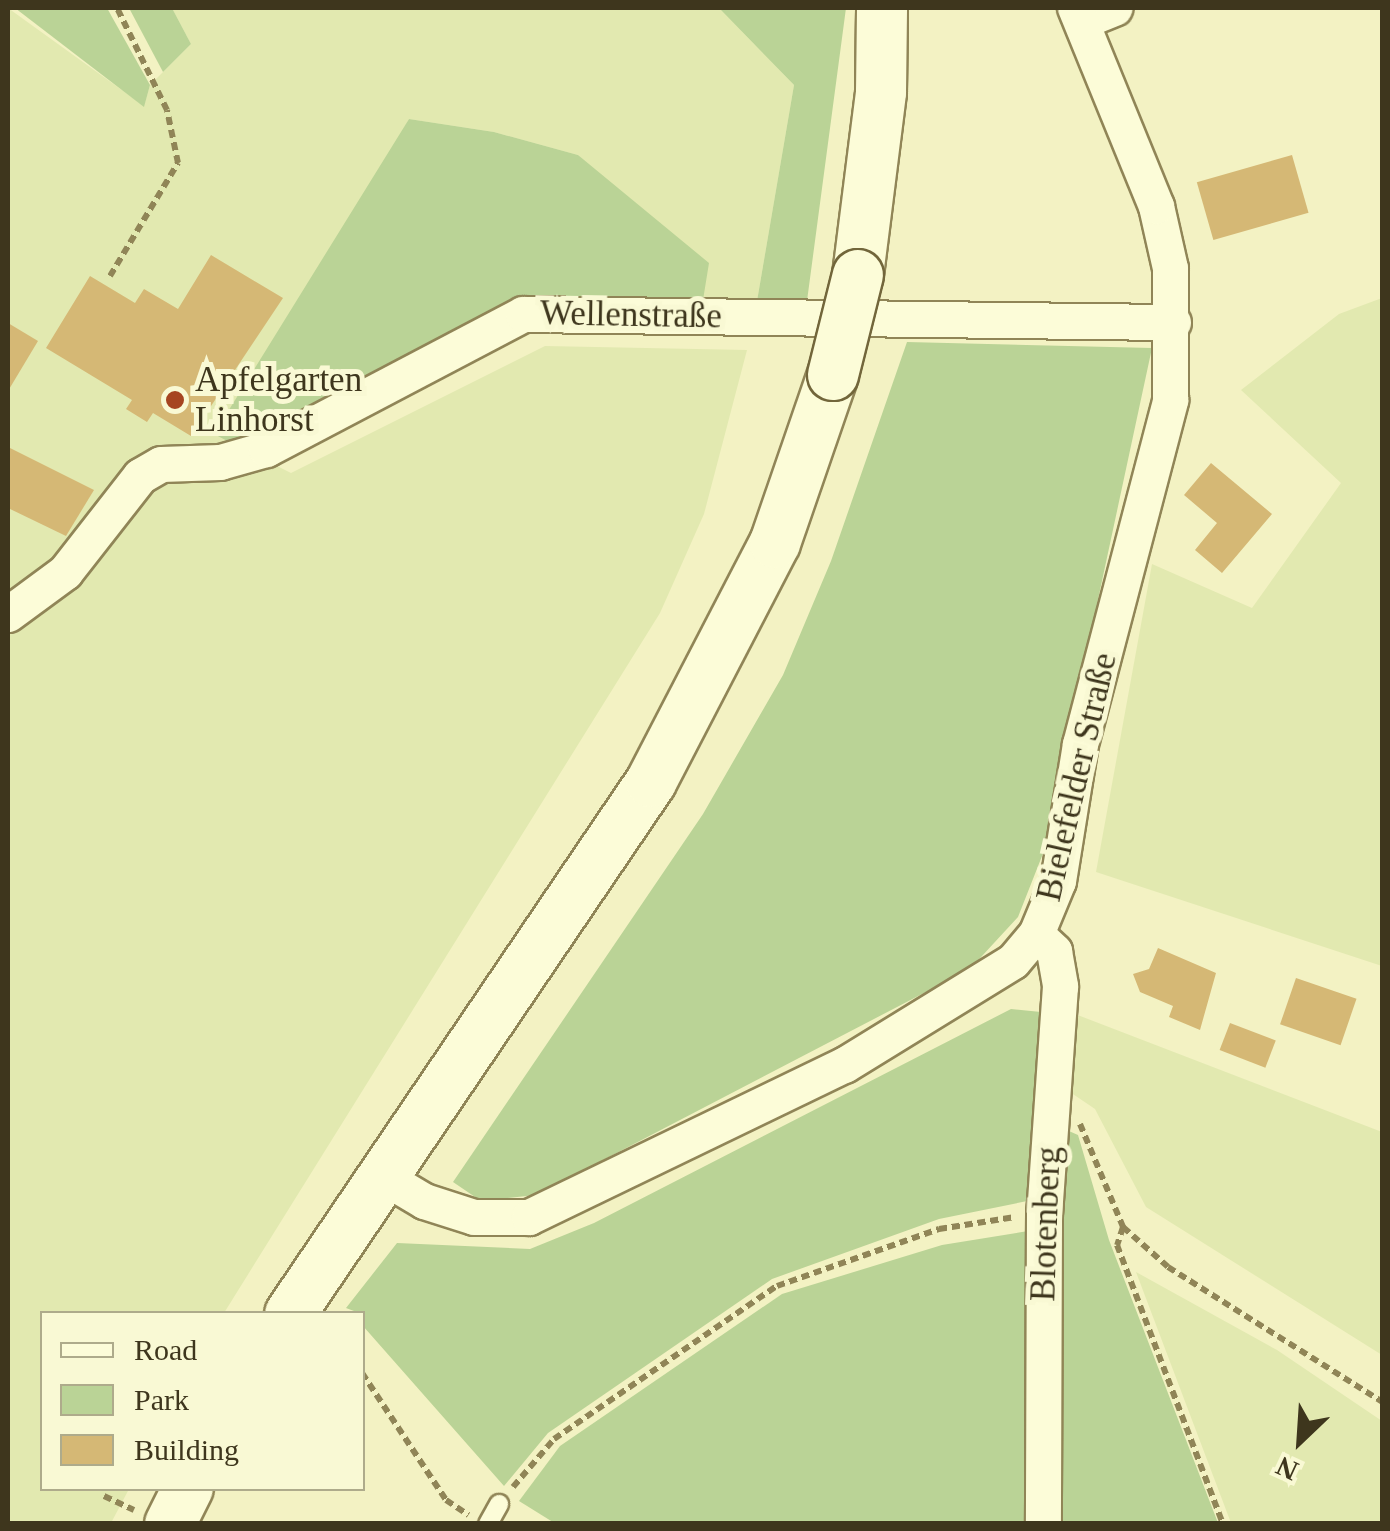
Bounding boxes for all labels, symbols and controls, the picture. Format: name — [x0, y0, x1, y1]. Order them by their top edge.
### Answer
street label: Wellenstraße — [540, 292, 722, 338]
place label: Apfelgarten Linhorst — [195, 359, 362, 441]
marker: Apfelgarten Linhorst — [164, 389, 186, 411]
street label: Bielefelder Straße — [1028, 649, 1126, 905]
street label: Blotenberg — [1022, 1146, 1070, 1302]
legend — [40, 1311, 365, 1491]
text: Road — [134, 1333, 197, 1366]
text: Park — [134, 1383, 189, 1416]
north arrow — [1250, 1391, 1350, 1491]
text: Building — [134, 1433, 239, 1466]
text: N — [1271, 1450, 1303, 1487]

